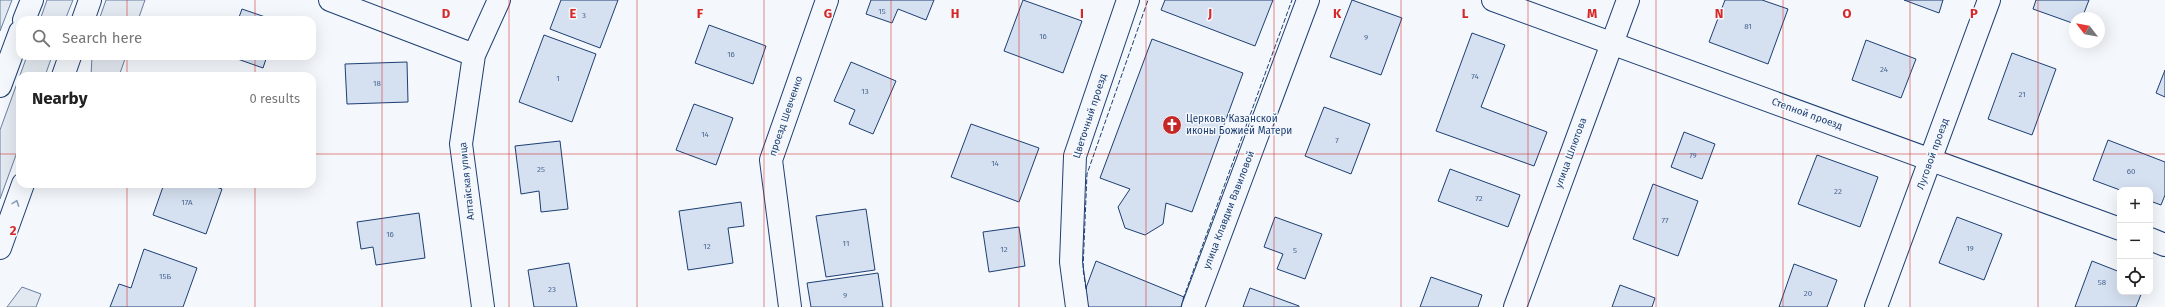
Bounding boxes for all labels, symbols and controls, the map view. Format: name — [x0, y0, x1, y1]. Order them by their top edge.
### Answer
text: D — [442, 6, 451, 21]
text: E — [570, 6, 577, 21]
text: F — [697, 6, 704, 21]
text: G — [824, 6, 832, 21]
text: H — [951, 6, 959, 21]
text: I — [1080, 6, 1084, 21]
text: J — [1207, 6, 1212, 21]
text: K — [1333, 6, 1342, 21]
text: L — [1462, 6, 1469, 21]
text: M — [1587, 6, 1597, 21]
text: N — [1715, 6, 1723, 21]
text: O — [1843, 6, 1852, 21]
text: P — [1970, 6, 1978, 21]
house number: 15 — [878, 7, 886, 16]
house number: 3 — [582, 11, 586, 20]
north arrow — [2069, 12, 2105, 48]
search box — [16, 16, 316, 60]
house number: 81 — [1744, 22, 1752, 31]
icon: search — [30, 27, 52, 49]
text: Search here — [62, 29, 142, 47]
house number: 16 — [1039, 32, 1047, 41]
house number: 9 — [1364, 33, 1368, 42]
house number: 16 — [727, 50, 735, 59]
house number: 24 — [1880, 65, 1889, 74]
street label: Цветочный проезд — [1071, 72, 1109, 160]
house number: 74 — [1471, 72, 1479, 81]
house number: 1 — [556, 74, 560, 83]
street label: проезд Шевченко — [767, 74, 805, 158]
house number: 18 — [373, 79, 382, 88]
house number: 13 — [861, 87, 869, 96]
text: Nearby — [32, 88, 87, 109]
house number: 21 — [2018, 90, 2026, 99]
text: 0 results — [249, 91, 300, 106]
street label: Степной проезд — [1770, 96, 1844, 133]
place label: Церковь Казанской иконы Божией Матери — [1186, 113, 1292, 137]
church icon: Церковь Казанской иконы Божией Матери — [1161, 114, 1183, 136]
street label: улица Шлютова — [1553, 116, 1589, 190]
street label: Луговой проезд — [1915, 116, 1952, 191]
house number: 14 — [701, 130, 710, 139]
house number: 7 — [1335, 136, 1339, 145]
street label: Алтайская улица — [457, 141, 477, 221]
street label: улица Клавдии Вавиловой — [1201, 149, 1257, 271]
house number: 79 — [1689, 151, 1697, 160]
house number: 14 — [991, 159, 1000, 168]
house number: 25 — [537, 165, 545, 174]
house number: 60 — [2127, 167, 2136, 176]
house number: 22 — [1834, 187, 1842, 196]
map controls — [2117, 187, 2153, 295]
button: + — [2117, 187, 2153, 223]
house number: 72 — [1475, 194, 1483, 203]
house number: 17А — [181, 198, 193, 207]
one-way arrow — [12, 200, 20, 207]
house number: 77 — [1661, 216, 1669, 225]
text: 2 — [10, 223, 17, 238]
button: − — [2117, 223, 2153, 259]
house number: 16 — [386, 230, 394, 239]
house number: 11 — [843, 239, 849, 248]
house number: 12 — [703, 242, 711, 251]
house number: 19 — [1966, 244, 1974, 253]
house number: 12 — [1000, 245, 1008, 254]
house number: 5 — [1293, 246, 1297, 255]
button: locate — [2117, 259, 2153, 295]
house number: 15Б — [159, 272, 171, 281]
house number: 58 — [2098, 278, 2107, 287]
house number: 23 — [548, 285, 556, 294]
house number: 20 — [1804, 289, 1813, 298]
house number: 9 — [843, 291, 847, 300]

